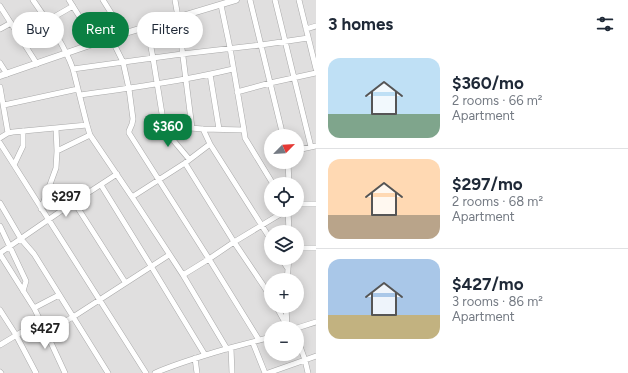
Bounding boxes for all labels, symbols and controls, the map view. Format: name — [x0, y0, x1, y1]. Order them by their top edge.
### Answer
chip: Buy — [12, 12, 64, 48]
chip: Rent — [72, 12, 129, 48]
chip: Filters — [137, 12, 203, 48]
icon: filters — [594, 13, 616, 35]
text: 3 homes — [328, 14, 393, 34]
text: $360/mo — [452, 73, 524, 93]
icon: home — [360, 74, 408, 122]
text: 2 rooms · 66 m² — [452, 93, 542, 108]
text: Apartment — [452, 108, 515, 123]
pin: $360 — [144, 114, 192, 148]
text: $360 — [153, 119, 183, 134]
north arrow — [264, 129, 304, 169]
map controls — [264, 129, 304, 361]
text: $297/mo — [452, 174, 523, 194]
icon: home — [360, 175, 408, 223]
button: locate — [264, 177, 304, 217]
pin: $297 — [42, 184, 90, 218]
text: $297 — [51, 189, 81, 204]
text: 2 rooms · 68 m² — [452, 194, 543, 209]
text: Apartment — [452, 209, 515, 224]
button: layers — [264, 225, 304, 265]
button: + — [264, 273, 304, 313]
text: $427/mo — [452, 274, 524, 294]
icon: home — [360, 275, 408, 323]
text: 3 rooms · 86 m² — [452, 294, 543, 309]
text: Apartment — [452, 309, 515, 324]
pin: $427 — [21, 316, 69, 350]
text: $427 — [30, 321, 60, 336]
button: − — [264, 321, 304, 361]

